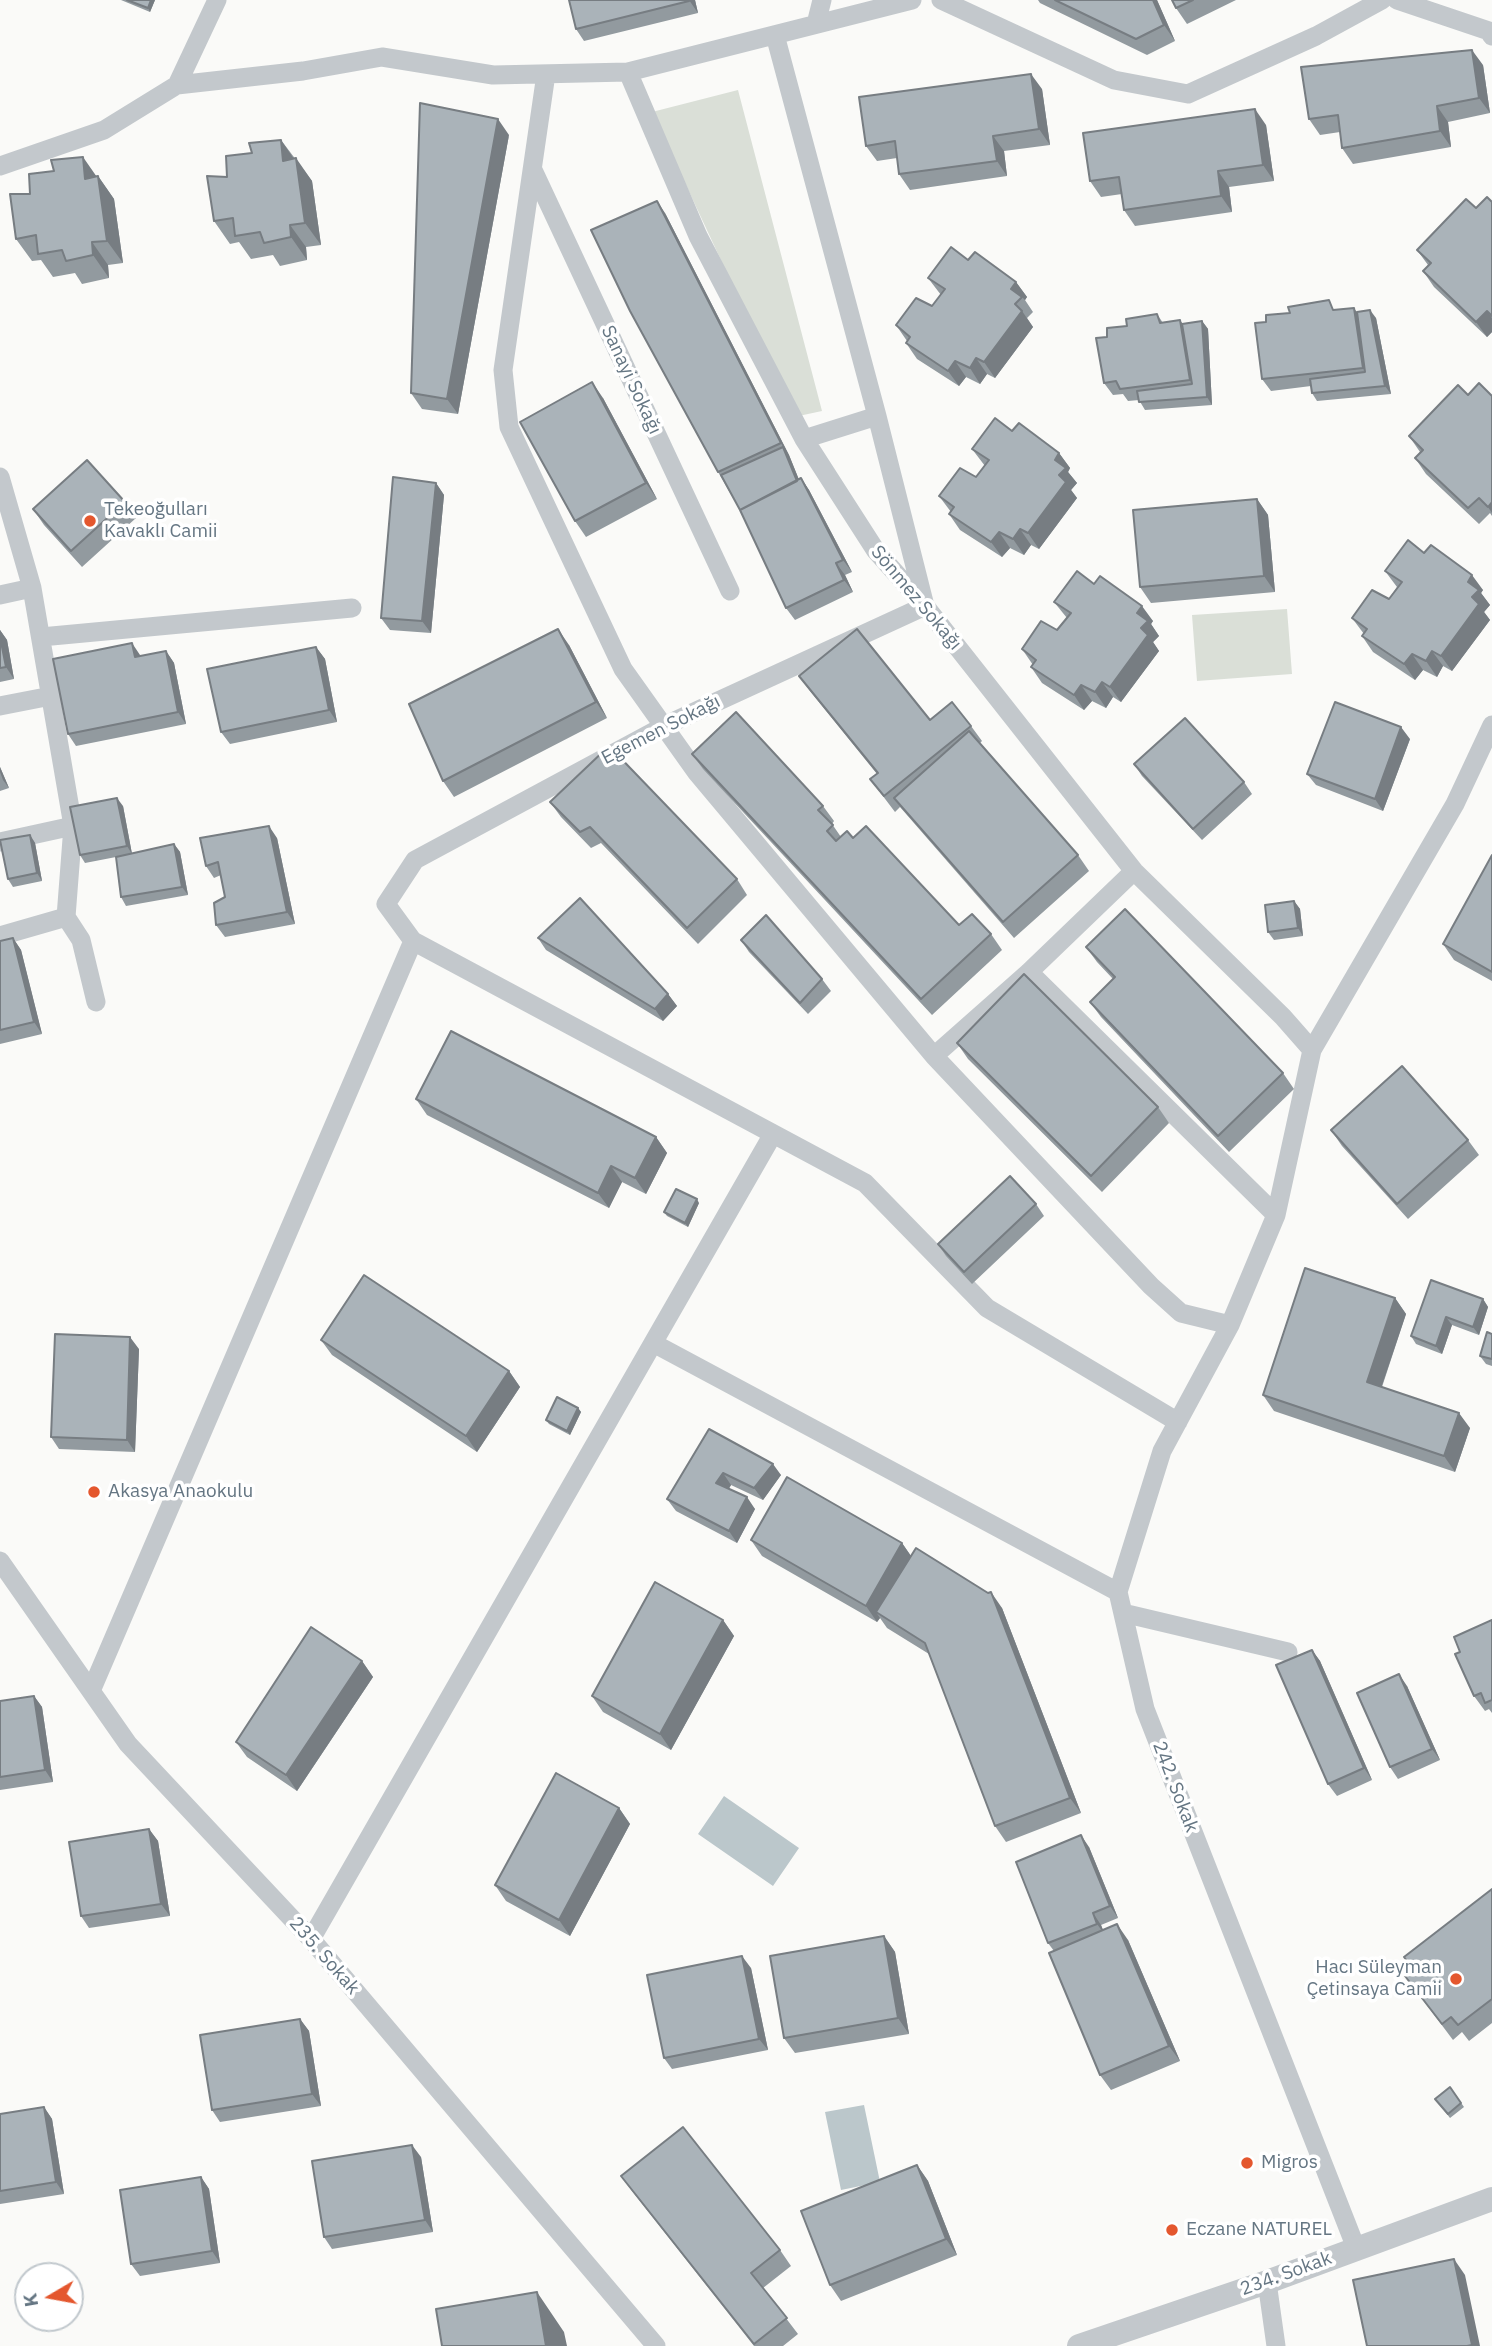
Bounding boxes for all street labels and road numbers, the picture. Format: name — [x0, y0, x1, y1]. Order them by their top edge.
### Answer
street label: Sanayi Sokağı — [596, 322, 666, 438]
street label: Sönmez Sokağı — [866, 541, 966, 655]
street label: Egemen Sokağı — [598, 690, 724, 770]
street label: 242. Sokak — [1147, 1738, 1203, 1836]
street label: 235. Sokak — [284, 1912, 364, 2000]
street label: 234. Sokak — [1237, 2247, 1335, 2301]

